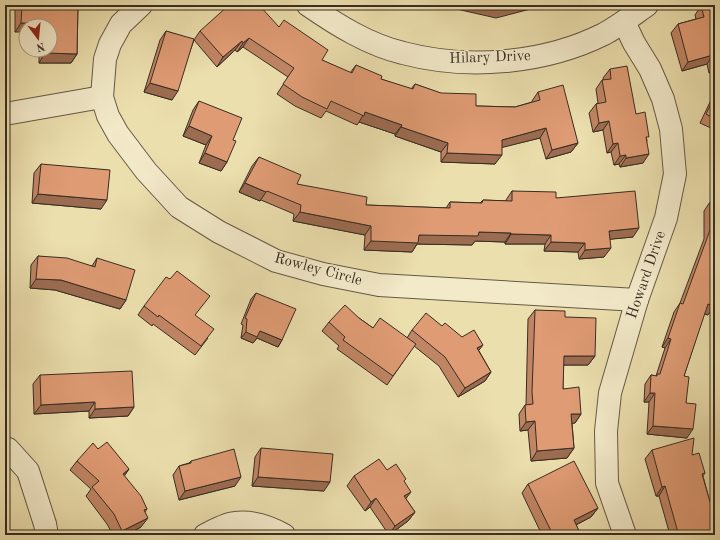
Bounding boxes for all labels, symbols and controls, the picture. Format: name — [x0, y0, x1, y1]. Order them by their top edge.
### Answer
north arrow — [18, 18, 58, 58]
text: N — [34, 40, 46, 53]
street label: Hilary Drive — [449, 49, 531, 67]
street label: Howard Drive — [625, 229, 669, 321]
street label: Rowley Circle — [272, 251, 364, 289]

